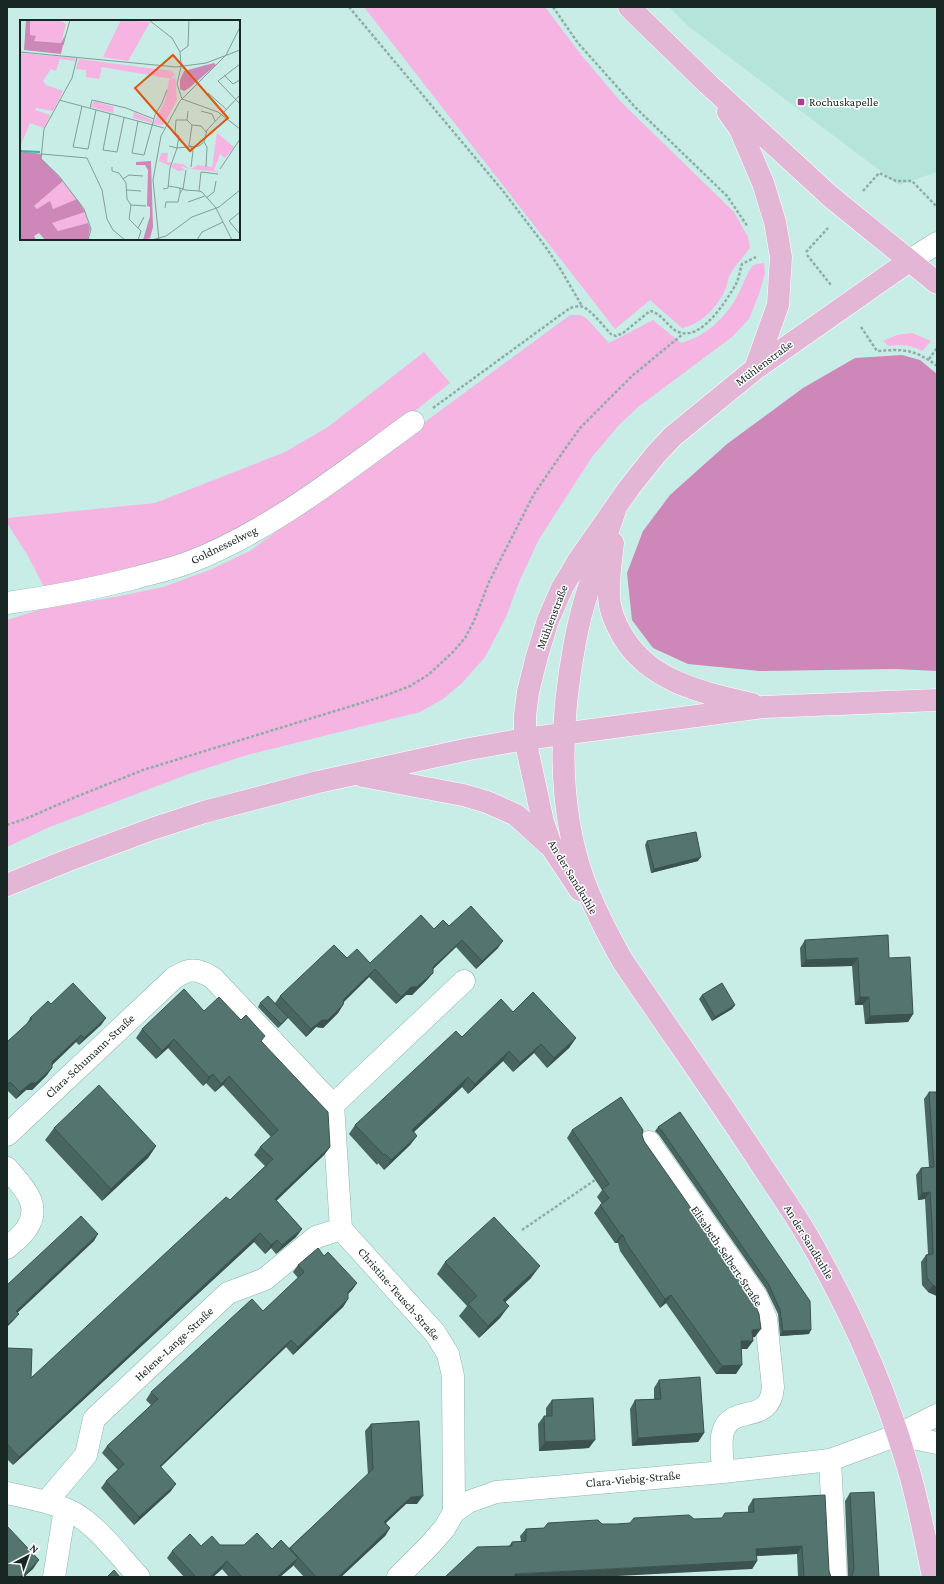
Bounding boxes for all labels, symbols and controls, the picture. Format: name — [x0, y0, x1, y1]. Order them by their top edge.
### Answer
inset map — [20, 20, 240, 240]
place label: Rochuskapelle — [809, 95, 878, 109]
marker: Rochuskapelle — [796, 97, 806, 107]
street label: Mühlenstraße — [733, 337, 795, 389]
street label: Goldnesselweg — [188, 523, 260, 567]
street label: Mühlenstraße — [533, 583, 571, 651]
street label: An der Sandkuhle — [545, 837, 601, 917]
street label: Clara-Schumann-Straße — [43, 1011, 137, 1101]
street label: An der Sandkuhle — [781, 1202, 837, 1282]
street label: Elisabeth-Selbert-Straße — [688, 1203, 766, 1309]
street label: Christine-Teusch-Straße — [355, 1245, 443, 1343]
street label: Helene-Lange-Straße — [132, 1304, 216, 1384]
street label: Clara-Viebig-Straße — [585, 1468, 681, 1490]
north arrow — [8, 1536, 48, 1576]
text: N — [28, 1541, 42, 1556]

